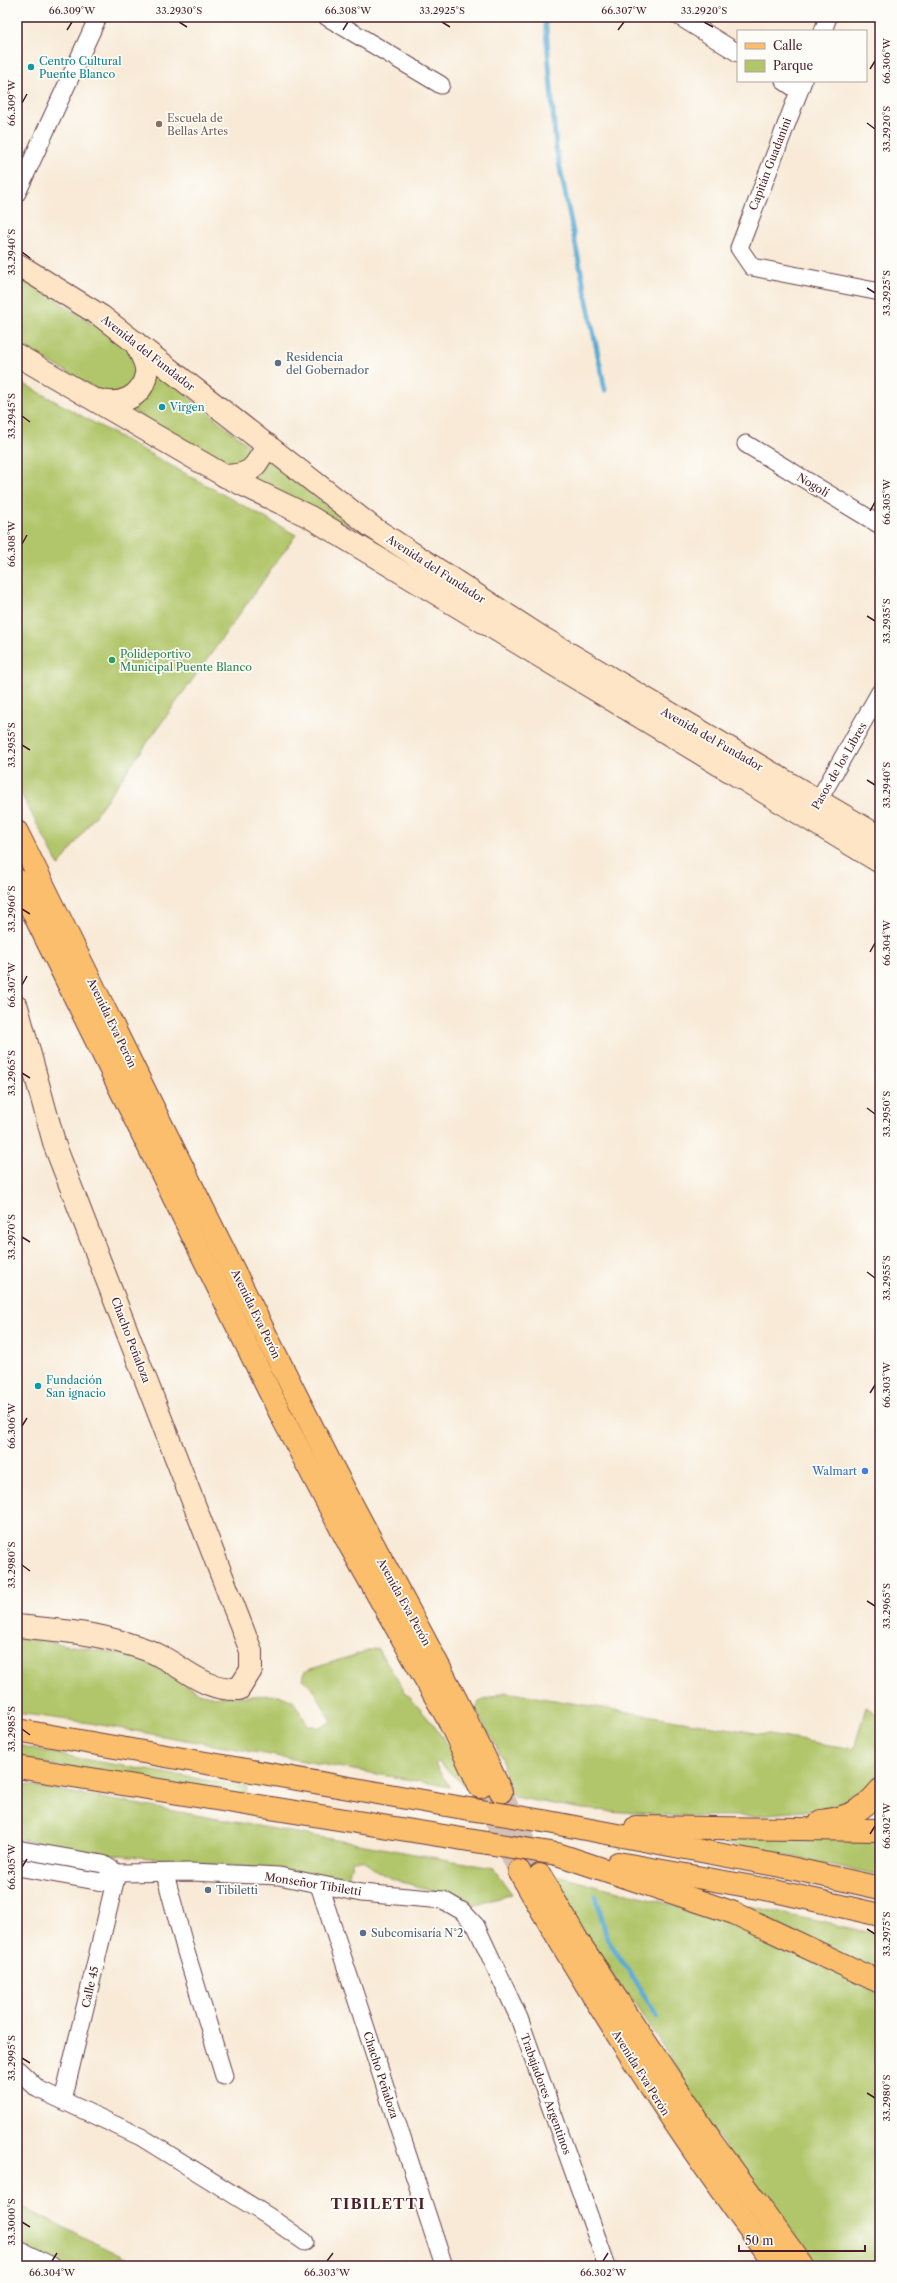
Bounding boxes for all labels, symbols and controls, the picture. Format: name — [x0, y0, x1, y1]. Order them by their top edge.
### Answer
text: 66.309°W — [49, 4, 96, 17]
text: 33.2930°S — [156, 4, 202, 17]
text: 66.308°W — [325, 4, 372, 17]
text: 33.2925°S — [419, 4, 465, 17]
text: 66.307°W — [601, 4, 648, 17]
text: 33.2920°S — [681, 4, 727, 17]
legend — [737, 30, 867, 82]
text: 66.306°W — [880, 37, 893, 84]
text: Calle — [773, 38, 803, 53]
place label: Centro Cultural Puente Blanco — [39, 54, 122, 81]
text: Parque — [773, 58, 814, 73]
marker: Centro Cultural Puente Blanco — [26, 62, 36, 72]
text: 66.309°W — [5, 79, 18, 126]
text: 33.2920°S — [880, 106, 893, 152]
place label: Escuela de Bellas Artes — [167, 111, 228, 138]
street label: Capitán Guadanini — [746, 115, 794, 212]
marker: Escuela de Bellas Artes — [154, 119, 164, 129]
text: 33.2940°S — [5, 229, 18, 275]
text: 33.2925°S — [880, 270, 893, 316]
street label: Avenida del Fundador — [97, 311, 198, 394]
place label: Residencia del Gobernador — [286, 350, 369, 377]
marker: Residencia del Gobernador — [273, 358, 283, 368]
text: 33.2945°S — [5, 393, 18, 439]
place label: Virgen — [169, 400, 205, 414]
marker: Virgen — [157, 402, 167, 412]
street label: Nogolí — [795, 470, 832, 500]
text: 66.305°W — [880, 478, 893, 525]
text: 66.308°W — [5, 520, 18, 567]
street label: Avenida del Fundador — [383, 531, 488, 606]
text: 33.2935°S — [880, 598, 893, 644]
place label: Polideportivo Municipal Puente Blanco — [120, 647, 252, 674]
marker: Polideportivo Municipal Puente Blanco — [107, 655, 117, 665]
street label: Avenida del Fundador — [658, 704, 766, 774]
street label: Pasos de los Libres — [808, 720, 870, 812]
text: 33.2955°S — [5, 722, 18, 768]
text: 33.2940°S — [880, 762, 893, 808]
text: 33.2960°S — [5, 886, 18, 932]
text: 66.304°W — [880, 919, 893, 966]
text: 66.307°W — [5, 961, 18, 1008]
street label: Avenida Eva Perón — [84, 975, 140, 1070]
text: 33.2965°S — [5, 1050, 18, 1096]
text: 33.2950°S — [880, 1091, 893, 1137]
text: 33.2970°S — [5, 1214, 18, 1260]
text: 33.2955°S — [880, 1255, 893, 1301]
street label: Avenida Eva Perón — [228, 1266, 284, 1361]
street label: Chacho Peñaloza — [108, 1295, 154, 1385]
text: 66.303°W — [880, 1361, 893, 1408]
place label: Fundación San ignacio — [46, 1373, 106, 1400]
marker: Fundación San ignacio — [33, 1381, 43, 1391]
text: 66.306°W — [5, 1402, 18, 1449]
place label: Walmart — [811, 1464, 857, 1478]
marker: Walmart — [860, 1466, 870, 1476]
text: 33.2980°S — [5, 1542, 18, 1588]
street label: Avenida Eva Perón — [374, 1555, 434, 1648]
text: 33.2965°S — [880, 1583, 893, 1629]
text: 33.2985°S — [5, 1706, 18, 1752]
text: 66.302°W — [880, 1802, 893, 1849]
text: 66.305°W — [5, 1843, 18, 1890]
street label: Monseñor Tibiletti — [264, 1869, 363, 1899]
place label: Tibiletti — [216, 1883, 259, 1897]
marker: Tibiletti — [203, 1885, 213, 1895]
text: 33.2975°S — [880, 1912, 893, 1956]
place label: Subcomisaría N°2 — [371, 1926, 463, 1940]
marker: Subcomisaría N°2 — [358, 1928, 368, 1938]
street label: Calle 45 — [78, 1965, 102, 2009]
street label: Avenida Eva Perón — [609, 2027, 673, 2118]
street label: Chacho Peñaloza — [360, 2030, 402, 2120]
street label: Trabajadores Argentinos — [518, 2032, 575, 2157]
text: 33.2995°S — [5, 2035, 18, 2081]
text: 33.2980°S — [880, 2075, 893, 2121]
district label: TIBILETTI — [331, 2194, 425, 2213]
text: 33.3000°S — [5, 2198, 18, 2246]
scale bar — [739, 2227, 865, 2253]
text: 50 m — [745, 2233, 774, 2248]
text: 66.304°W — [29, 2266, 76, 2279]
text: 66.303°W — [304, 2266, 351, 2279]
text: 66.302°W — [580, 2266, 627, 2279]

